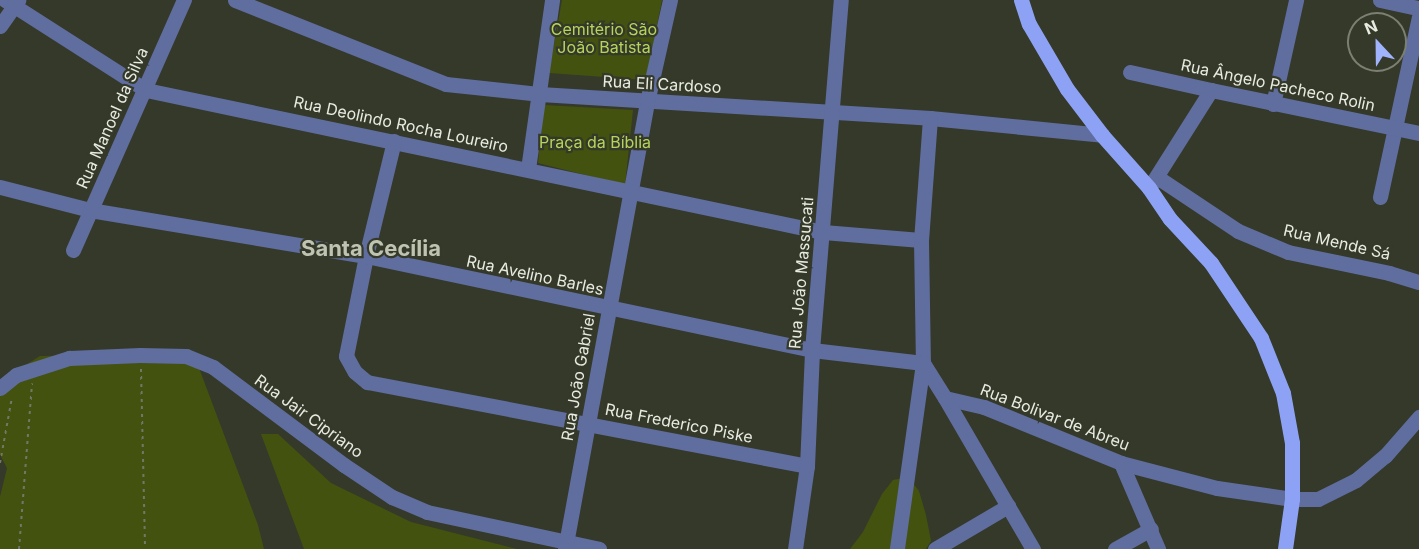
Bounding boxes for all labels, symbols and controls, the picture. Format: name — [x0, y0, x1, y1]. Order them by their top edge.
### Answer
north arrow — [1347, 12, 1407, 72]
text: N — [1362, 16, 1380, 39]
park label: Cemitério São João Batista — [551, 19, 657, 57]
street label: Rua Manoel da Silva — [72, 44, 152, 192]
street label: Rua Ângelo Pacheco Rolin — [1179, 55, 1377, 115]
street label: Rua Eli Cardoso — [602, 71, 722, 97]
street label: Rua Deolindo Rocha Loureiro — [292, 92, 510, 156]
park label: Praça da Bíblia — [539, 132, 651, 152]
street label: Rua João Massucati — [785, 196, 817, 350]
street label: Rua Mende Sá — [1282, 220, 1392, 264]
district label: Santa Cecília — [301, 236, 441, 262]
street label: Rua Avelino Barles — [465, 251, 605, 299]
street label: Rua João Gabriel — [557, 312, 599, 442]
street label: Rua Jair Cipriano — [251, 370, 367, 462]
street label: Rua Bolivar de Abreu — [978, 380, 1132, 454]
street label: Rua Frederico Piske — [603, 399, 755, 447]

